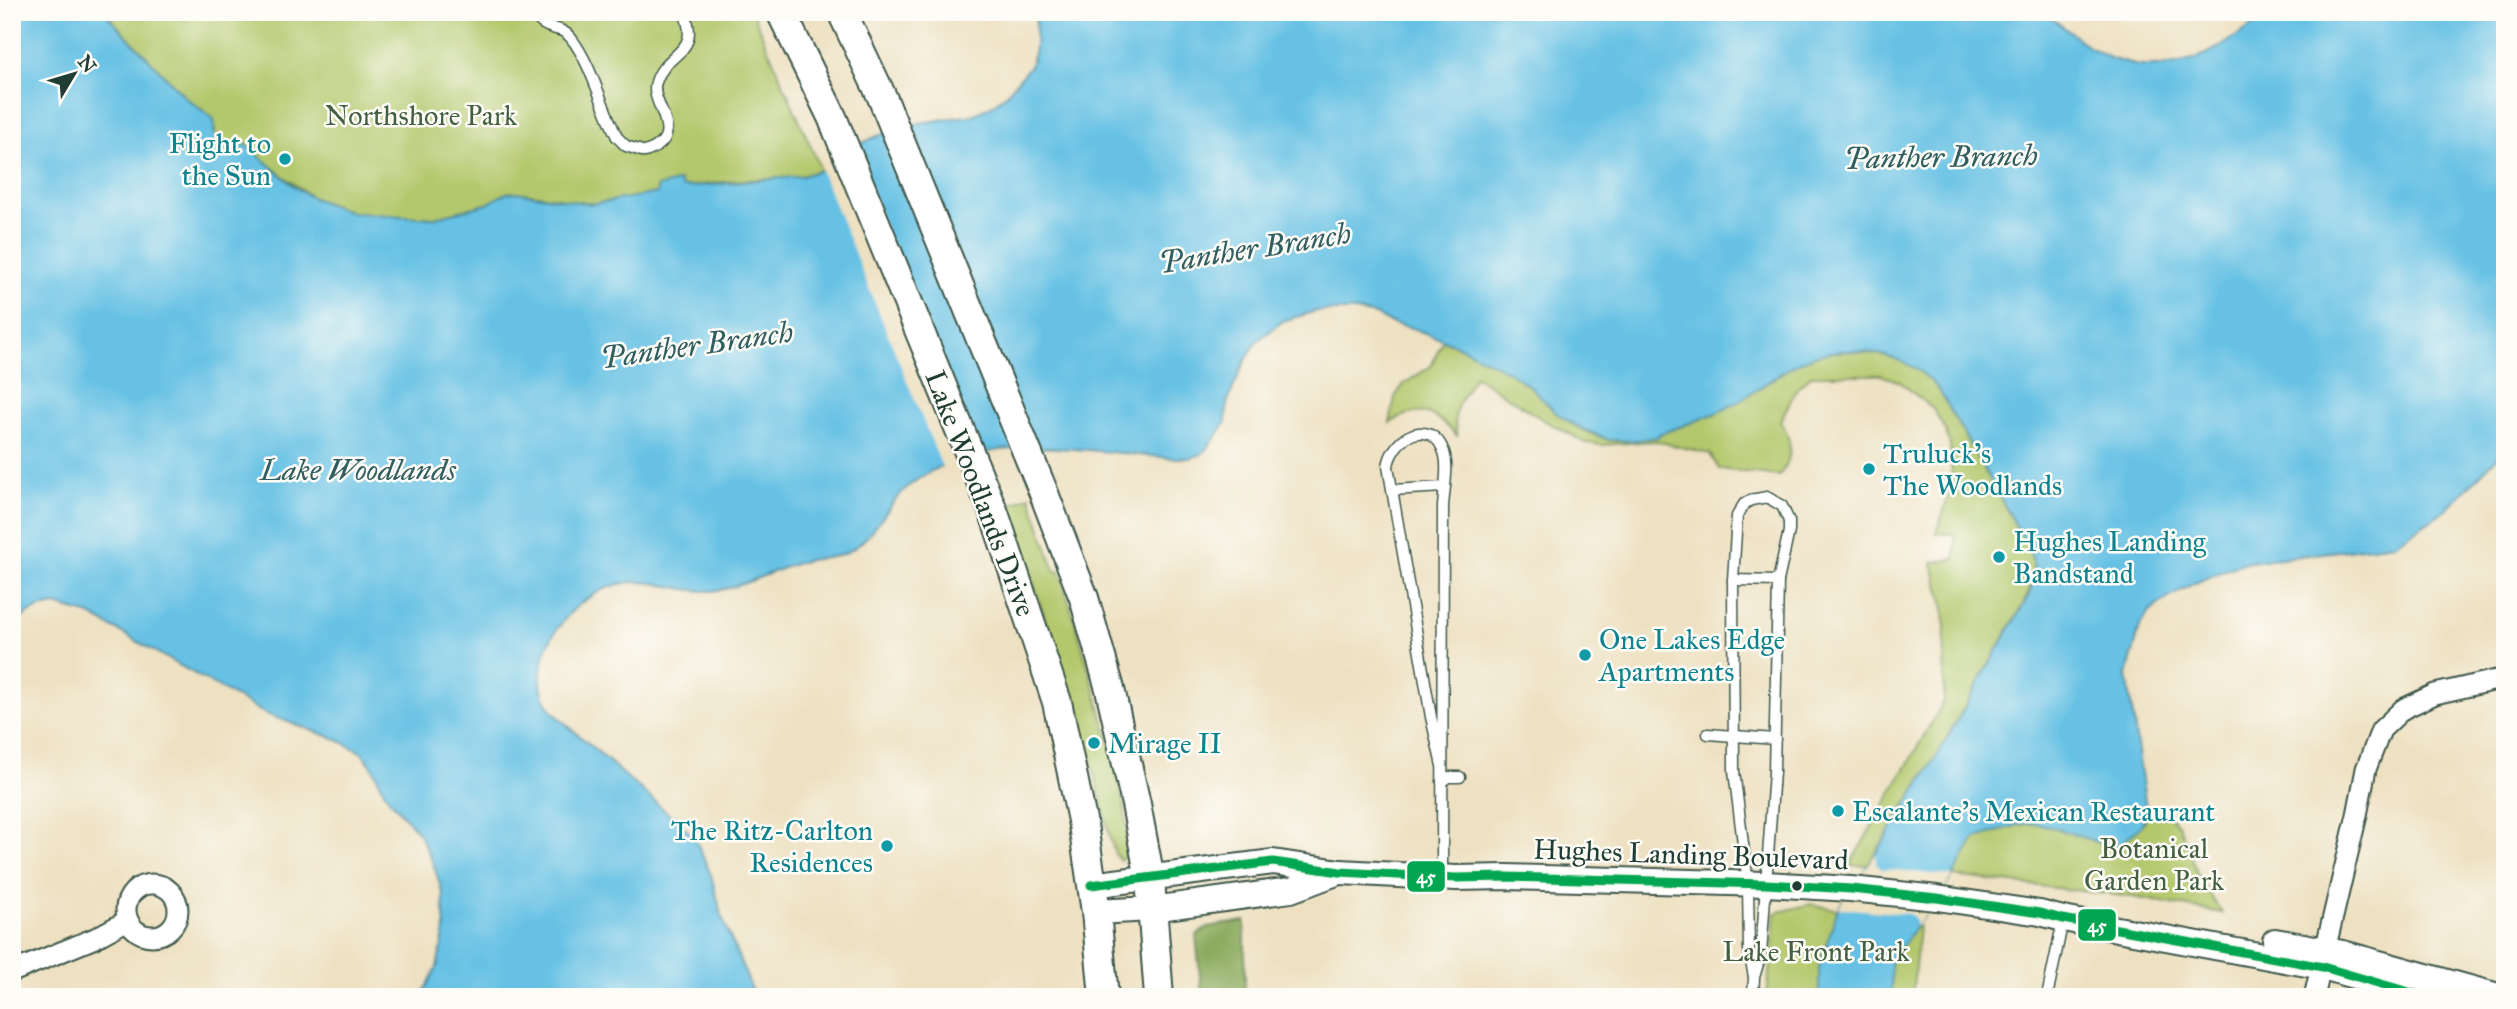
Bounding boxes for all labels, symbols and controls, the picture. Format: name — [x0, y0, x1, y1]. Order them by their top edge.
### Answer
north arrow — [38, 38, 108, 108]
text: N — [73, 50, 101, 77]
park label: Northshore Park — [325, 98, 517, 133]
place label: Flight to the Sun — [169, 126, 271, 193]
water label: Panther Branch — [1844, 137, 2038, 177]
marker: Flight to the Sun — [277, 151, 293, 167]
water label: Panther Branch — [1157, 215, 1354, 281]
water label: Panther Branch — [599, 314, 796, 376]
street label: Lake Woodlands Drive — [917, 365, 1044, 621]
place label: Truluck's The Woodlands — [1883, 436, 2062, 503]
water label: Lake Woodlands — [258, 452, 457, 488]
marker: Truluck's The Woodlands — [1861, 461, 1877, 477]
place label: Hughes Landing Bandstand — [2013, 524, 2207, 591]
marker: Hughes Landing Bandstand — [1991, 549, 2007, 565]
place label: One Lakes Edge Apartments — [1598, 622, 1785, 689]
marker: One Lakes Edge Apartments — [1577, 647, 1593, 663]
place label: Mirage II — [1108, 726, 1222, 761]
marker: Mirage II — [1086, 735, 1102, 751]
place label: Escalante's Mexican Restaurant — [1852, 794, 2215, 829]
marker: Escalante's Mexican Restaurant — [1830, 803, 1846, 819]
place label: The Ritz-Carlton Residences — [671, 813, 873, 880]
park label: Botanical Garden Park — [2084, 831, 2224, 898]
street label: Hughes Landing Boulevard — [1533, 832, 1849, 877]
marker: The Ritz-Carlton Residences — [879, 838, 895, 854]
line badge: 45 — [1406, 860, 1446, 893]
text: 45 — [1416, 865, 1436, 889]
unlabelled marker — [1790, 879, 1804, 893]
line badge: 45 — [2077, 908, 2117, 942]
text: 45 — [2087, 914, 2107, 938]
park label: Lake Front Park — [1723, 934, 1909, 969]

